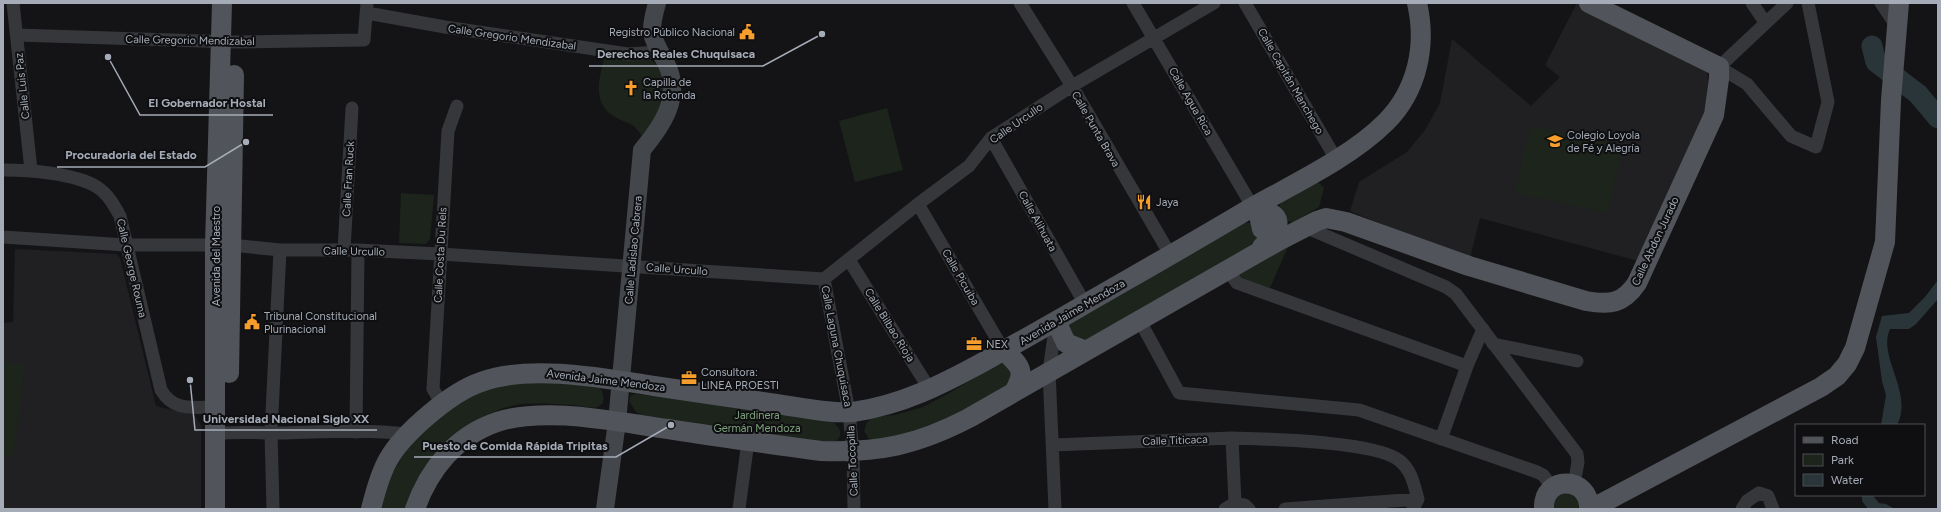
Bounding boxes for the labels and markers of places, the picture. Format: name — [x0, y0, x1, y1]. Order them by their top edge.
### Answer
public building icon: Registro Público Nacional — [738, 23, 756, 41]
place label: Registro Público Nacional — [609, 26, 735, 39]
callout: Derechos Reales Chuquisaca — [589, 42, 763, 66]
place label: Capilla de la Rotonda — [643, 76, 696, 102]
church icon: Capilla de la Rotonda — [622, 79, 640, 97]
callout: El Gobernador Hostal — [140, 91, 273, 115]
place label: Colegio Loyola de Fé y Alegría — [1567, 129, 1640, 155]
school or university icon: Colegio Loyola de Fé y Alegría — [1546, 132, 1564, 150]
callout: Procuradoria del Estado — [57, 143, 205, 167]
restaurant icon: Jaya — [1135, 193, 1153, 211]
place label: Jaya — [1156, 196, 1178, 209]
place label: Tribunal Constitucional Plurinacional — [264, 310, 377, 336]
public building icon: Tribunal Constitucional Plurinacional — [243, 313, 261, 331]
office icon: NEX — [965, 335, 983, 353]
place label: NEX — [986, 338, 1008, 351]
place label: Consultora: LINEA PROESTI — [701, 366, 779, 392]
office icon: Consultora: LINEA PROESTI — [680, 369, 698, 387]
callout: Universidad Nacional Siglo XX — [195, 406, 377, 430]
callout: Puesto de Comida Rápida Tripitas — [414, 433, 616, 457]

